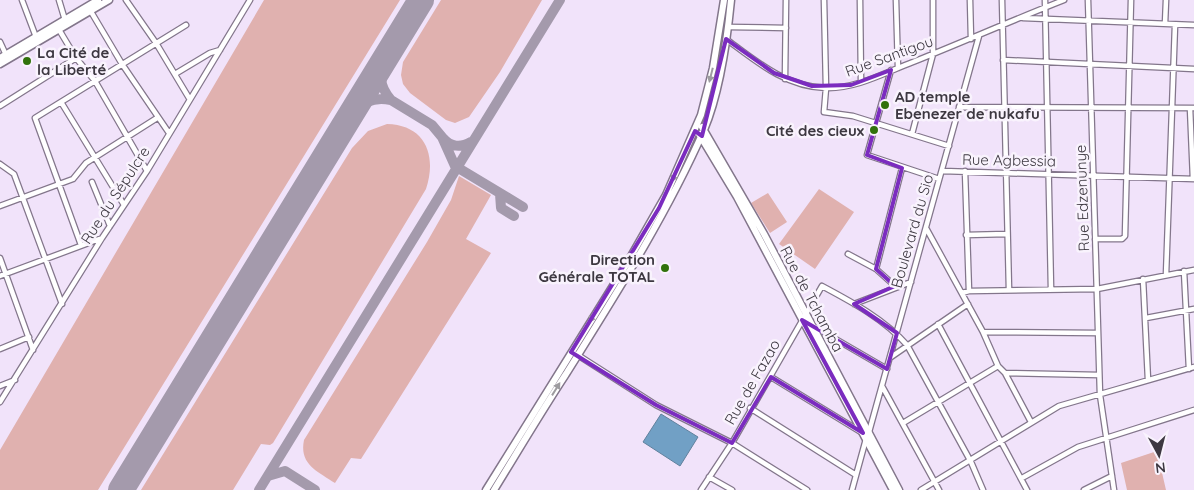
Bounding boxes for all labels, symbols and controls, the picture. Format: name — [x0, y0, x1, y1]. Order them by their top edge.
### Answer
street label: Rue Santigou — [842, 31, 936, 81]
place label: La Cité de la Liberté — [37, 43, 110, 79]
marker: La Cité de la Liberté — [21, 55, 33, 67]
one-way arrow — [707, 67, 715, 82]
place label: AD temple Ebenezer de nukafu — [895, 87, 1040, 123]
marker: AD temple Ebenezer de nukafu — [879, 99, 891, 111]
place label: Cité des cieux — [766, 121, 865, 140]
marker: Cité des cieux — [868, 124, 880, 136]
street label: Rue du Sépulcre — [76, 143, 154, 247]
street label: Rue Edzenunye — [1071, 144, 1093, 252]
street label: Rue Agbessia — [962, 150, 1056, 170]
one-way arrow — [671, 168, 679, 182]
street label: Boulevard du Sio — [887, 172, 937, 290]
street label: Rue de Tchamba — [776, 243, 848, 355]
place label: Direction Générale TOTAL — [538, 250, 655, 286]
marker: Direction Générale TOTAL — [659, 262, 671, 274]
one-way arrow — [589, 309, 598, 322]
street label: Rue de Fazao — [720, 336, 784, 428]
one-way arrow — [552, 382, 561, 395]
north arrow — [1134, 430, 1184, 480]
text: N — [1154, 458, 1167, 477]

